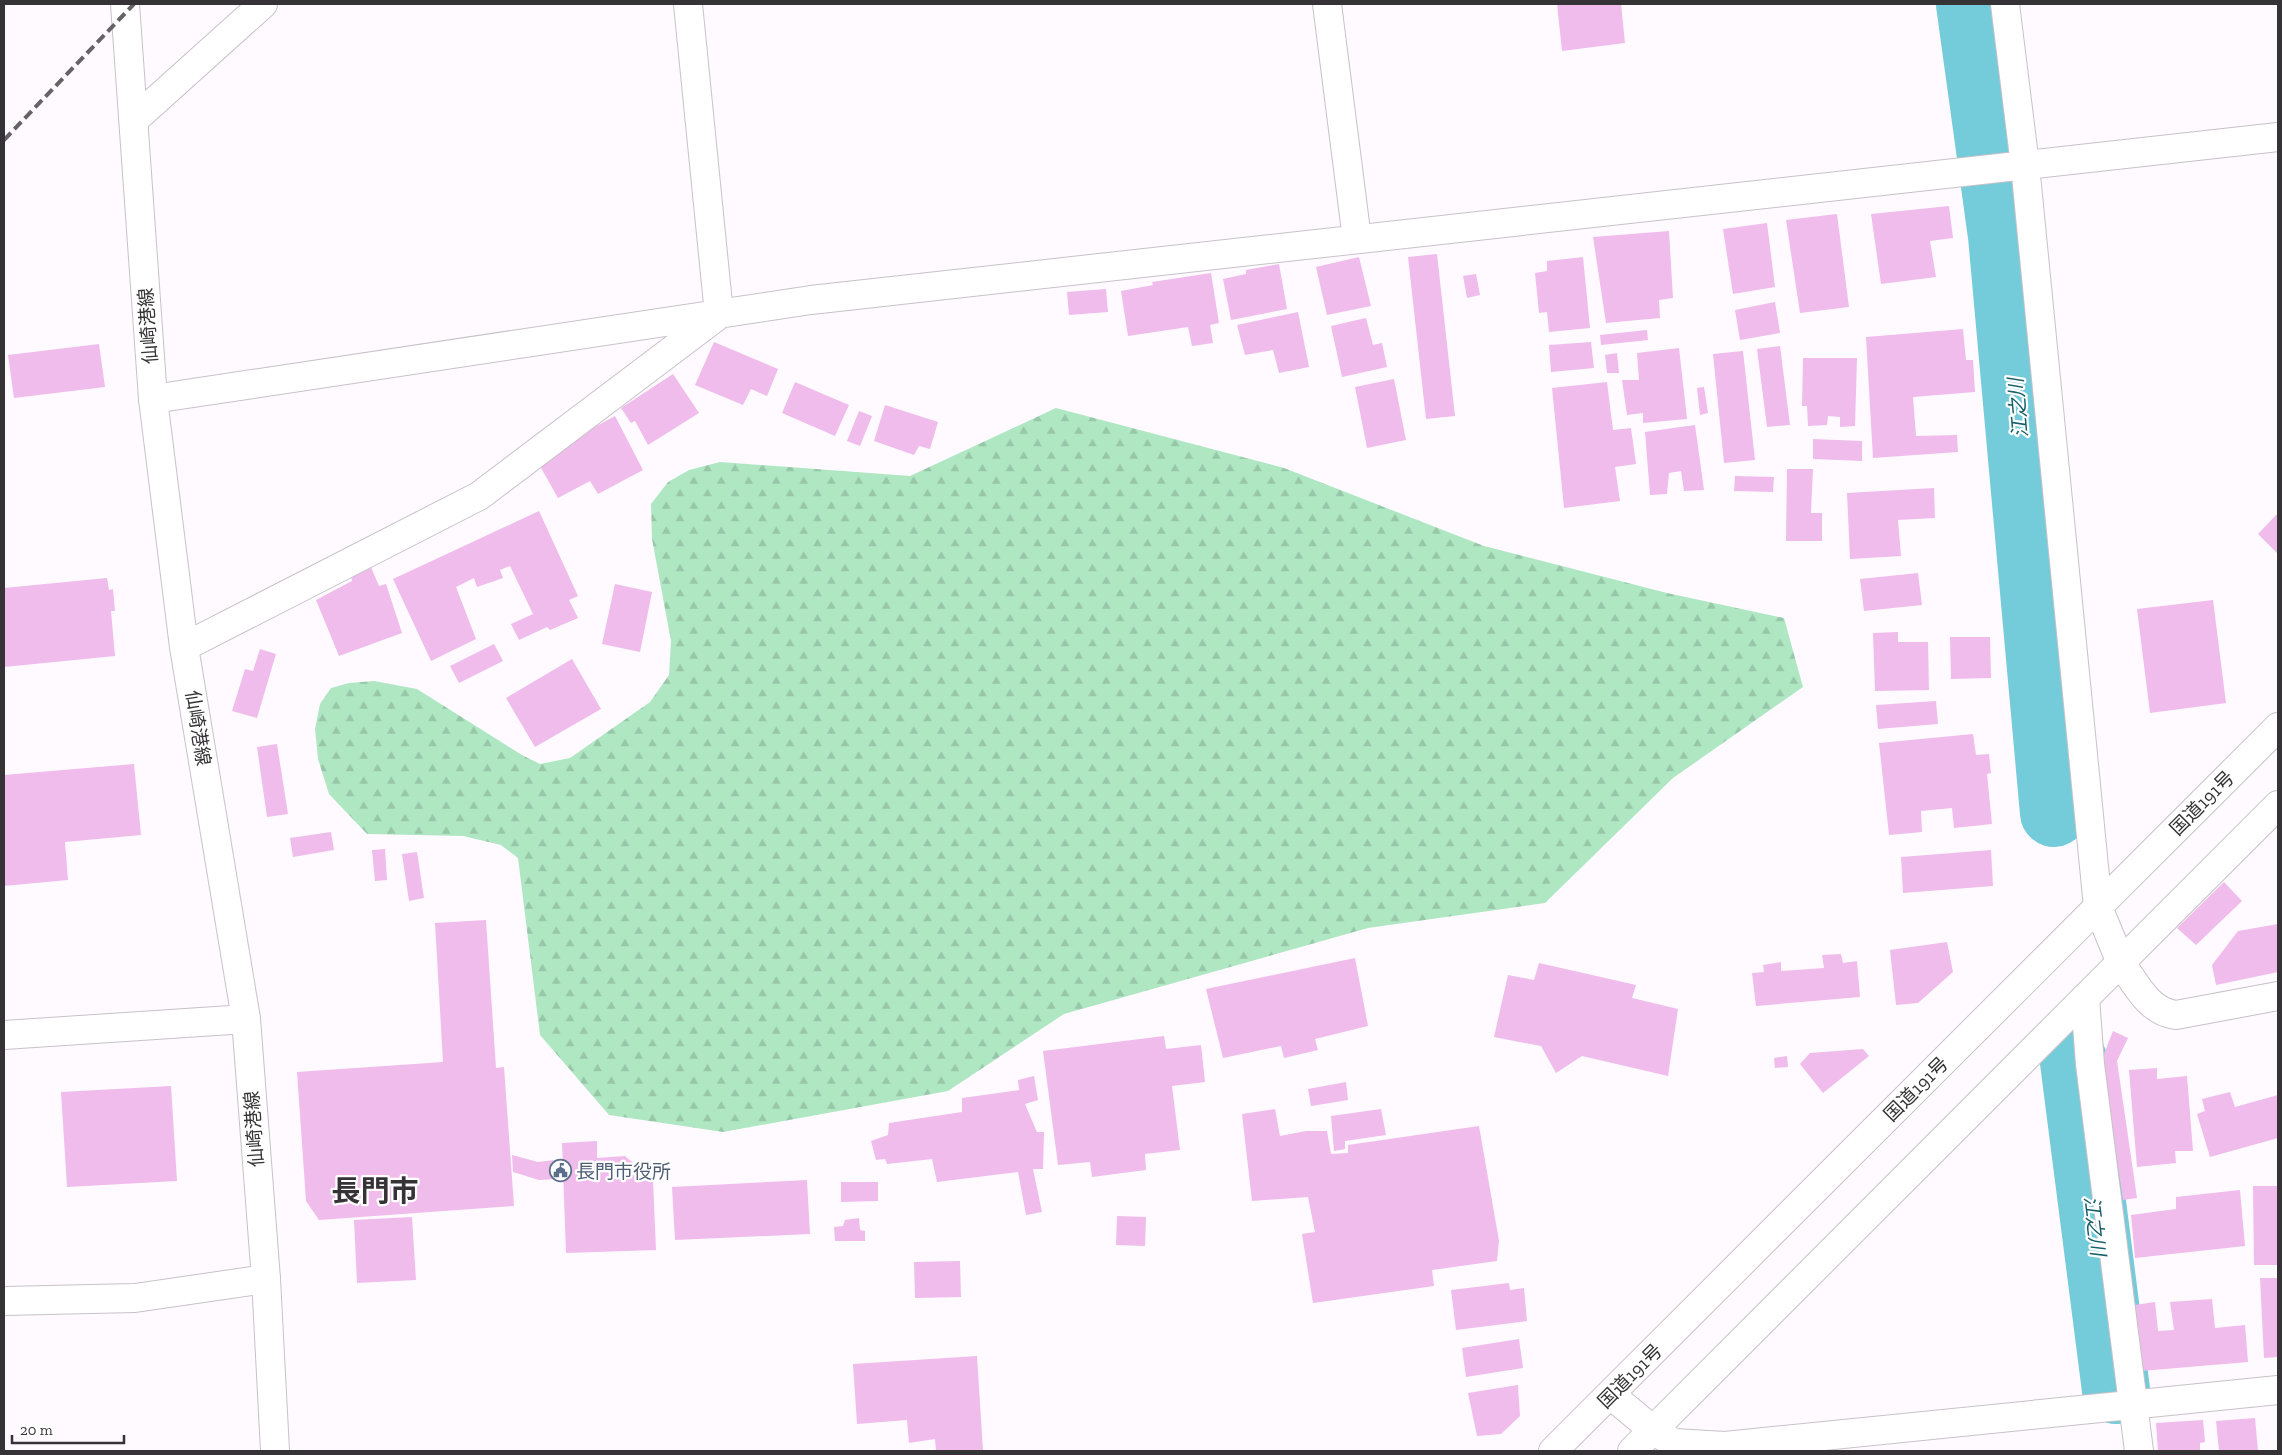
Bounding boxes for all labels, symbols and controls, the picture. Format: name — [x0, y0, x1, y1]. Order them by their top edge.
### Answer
street label: 仙崎港線 — [134, 287, 162, 365]
water label: 江之川 — [2003, 375, 2033, 439]
street label: 仙崎港線 — [181, 689, 215, 767]
street label: 国道191号 — [2165, 766, 2239, 840]
street label: 国道191号 — [1879, 1052, 1953, 1126]
street label: 仙崎港線 — [240, 1090, 268, 1168]
public building icon: 長門市役所 — [548, 1159, 572, 1183]
place label: 長門市役所 — [576, 1160, 671, 1183]
district label: 長門市 — [331, 1174, 419, 1208]
water label: 江之川 — [2079, 1195, 2111, 1259]
street label: 国道191号 — [1593, 1339, 1667, 1413]
scale bar — [12, 1412, 125, 1444]
text: 20 m — [20, 1421, 53, 1439]

